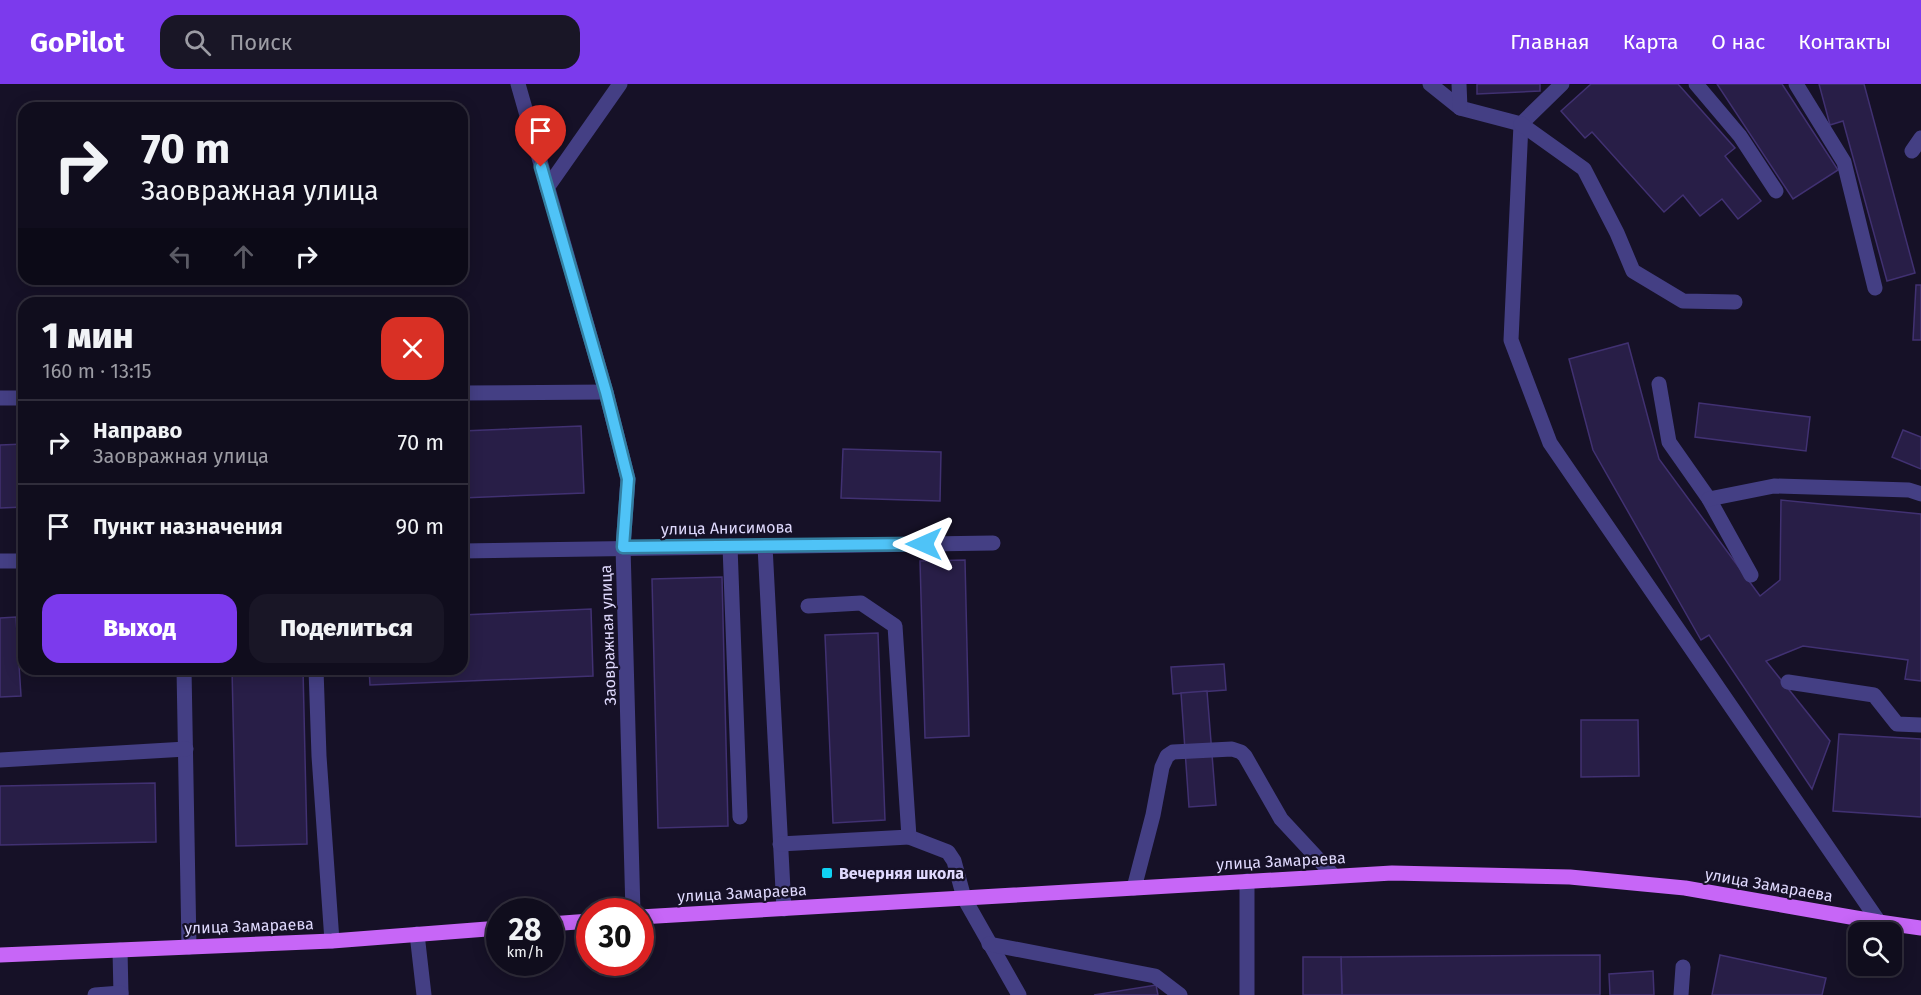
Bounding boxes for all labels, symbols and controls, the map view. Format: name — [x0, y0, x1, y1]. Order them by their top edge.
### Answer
search box — [160, 15, 580, 69]
text: GoPilot — [30, 26, 124, 59]
icon: search — [181, 26, 214, 59]
text: Поиск — [229, 29, 292, 56]
text: Главная — [1510, 29, 1590, 55]
text: Карта — [1623, 29, 1678, 55]
text: О нас — [1711, 29, 1765, 55]
text: Контакты — [1798, 29, 1891, 55]
pin — [515, 105, 566, 167]
icon: arrive — [524, 114, 557, 147]
text: 70 m — [141, 124, 230, 174]
icon: right — [42, 126, 120, 204]
text: Заовражная улица — [141, 175, 379, 207]
icon: left — [164, 240, 197, 273]
icon: ahead — [227, 240, 260, 273]
icon: right — [290, 240, 323, 273]
text: 1 мин — [42, 314, 134, 358]
button: close — [381, 317, 444, 380]
text: 160 m · 13:15 — [42, 359, 152, 383]
text: Направо — [93, 417, 182, 444]
icon: right — [42, 426, 75, 459]
text: 70 m — [398, 429, 444, 456]
text: Заовражная улица — [93, 444, 269, 468]
icon: arrive — [42, 510, 75, 543]
position arrow — [892, 512, 956, 576]
text: Пункт назначения — [93, 513, 283, 540]
text: 90 m — [395, 513, 444, 540]
street label: улица Анисимова — [661, 517, 793, 539]
street label: Заовражная улица — [596, 564, 620, 706]
button: Выход — [42, 594, 237, 663]
button: Поделиться — [249, 594, 444, 663]
street label: улица Замараева — [1216, 848, 1346, 874]
place label: Вечерняя школа — [839, 864, 964, 883]
street label: улица Замараева — [1704, 864, 1834, 906]
marker: Вечерняя школа — [820, 866, 834, 880]
street label: улица Замараева — [677, 880, 807, 906]
speed limit sign: 30 — [576, 898, 654, 976]
text: 28 — [509, 912, 541, 948]
street label: улица Замараева — [184, 914, 314, 938]
map controls — [1848, 922, 1902, 976]
button: search — [1848, 922, 1902, 976]
text: km/h — [506, 943, 544, 961]

